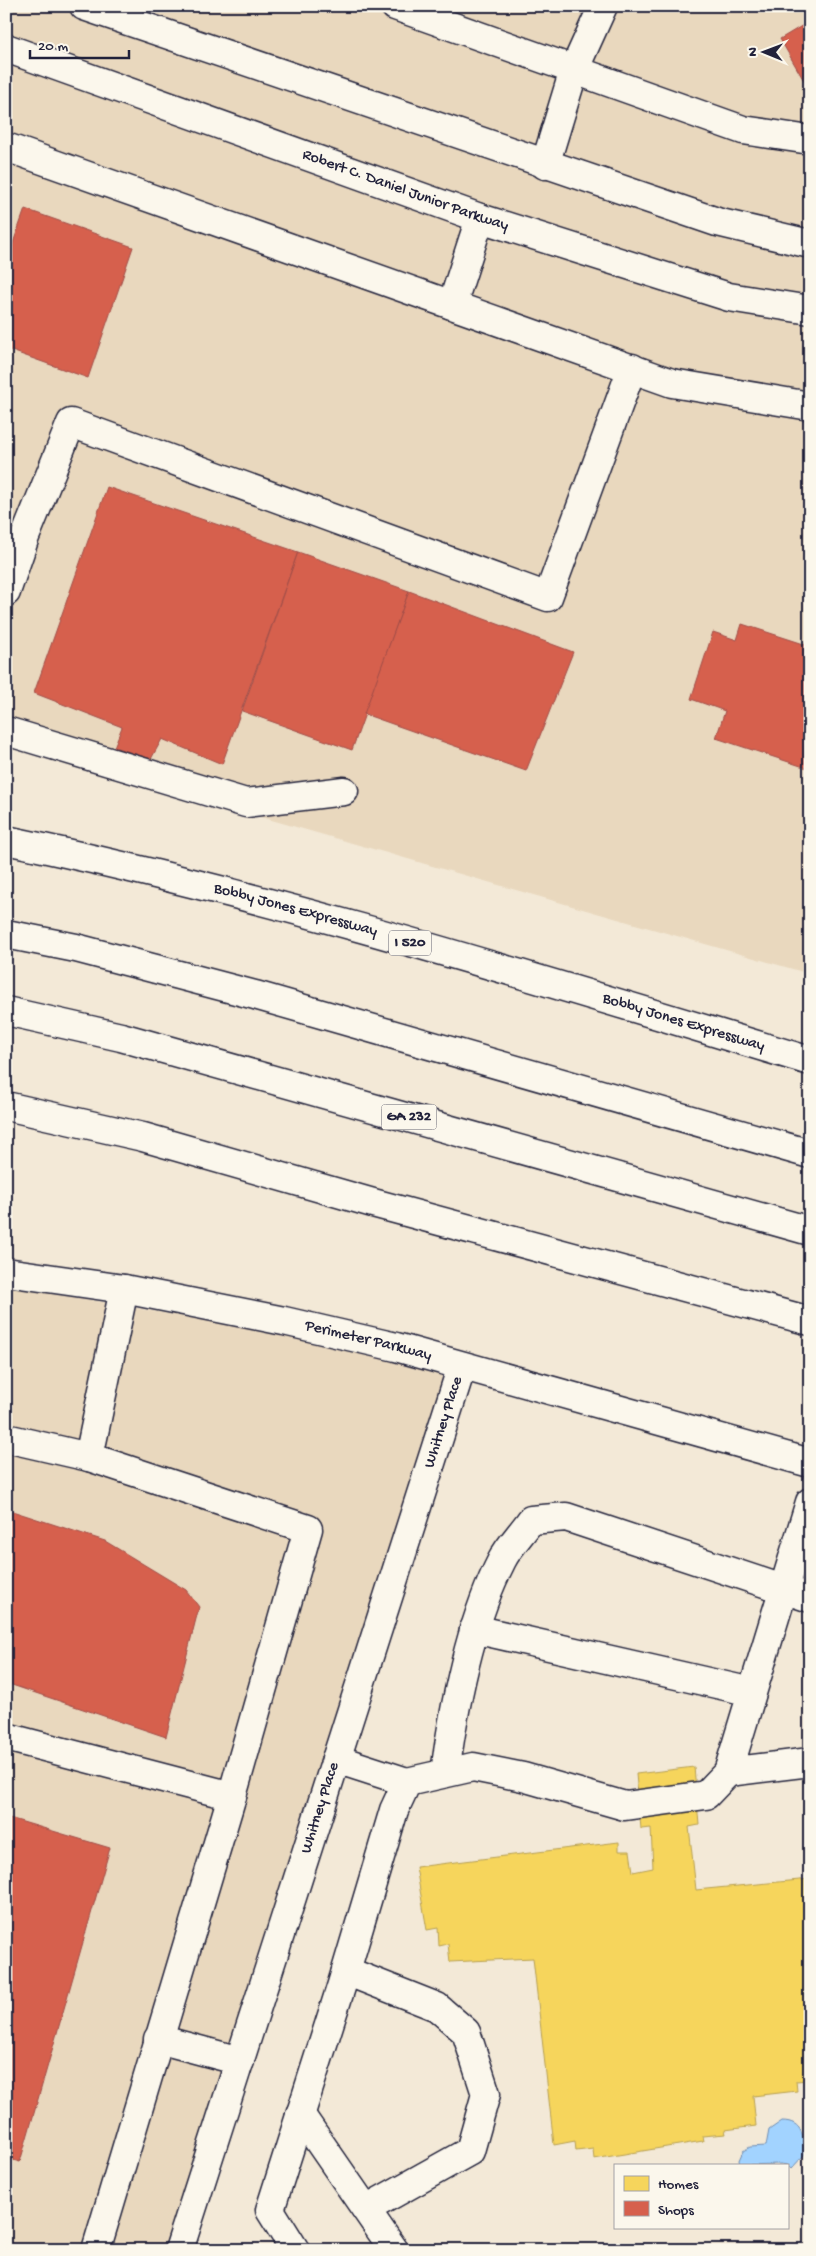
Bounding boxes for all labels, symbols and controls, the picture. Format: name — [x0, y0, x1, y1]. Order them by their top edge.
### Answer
scale bar — [30, 28, 129, 60]
north arrow — [738, 28, 788, 78]
text: 20 m — [38, 38, 68, 56]
text: N — [745, 47, 762, 57]
street label: Robert C. Daniel Junior Parkway — [300, 145, 511, 236]
street label: Bobby Jones Expressway — [211, 879, 380, 942]
road number: I 520 — [389, 930, 431, 956]
street label: Bobby Jones Expressway — [599, 989, 767, 1056]
road number: GA 232 — [382, 1104, 436, 1130]
street label: Perimeter Parkway — [302, 1316, 434, 1366]
street label: Whitney Place — [420, 1374, 468, 1470]
street label: Whitney Place — [297, 1759, 344, 1856]
legend — [614, 2164, 788, 2228]
text: Homes — [658, 2176, 699, 2194]
text: Shops — [658, 2202, 694, 2220]

